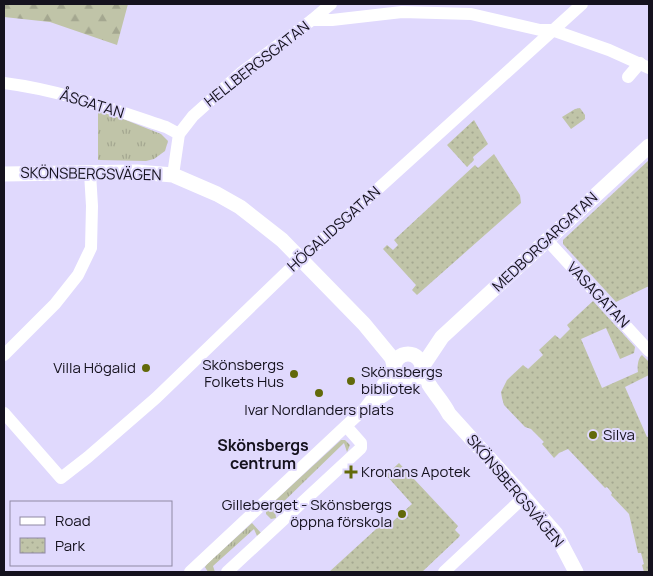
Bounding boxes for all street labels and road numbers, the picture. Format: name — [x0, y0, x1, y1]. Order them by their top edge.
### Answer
street label: HELLBERGSGATAN — [200, 16, 314, 111]
street label: ÅSGATAN — [58, 84, 127, 123]
street label: SKÖNSBERGSVÄGEN — [20, 162, 162, 185]
street label: HÖGALIDSGATAN — [283, 181, 385, 276]
street label: MEDBORGARGATAN — [487, 187, 602, 296]
street label: VASAGATAN — [562, 257, 634, 332]
street label: SKÖNSBERGSVÄGEN — [462, 430, 569, 552]

